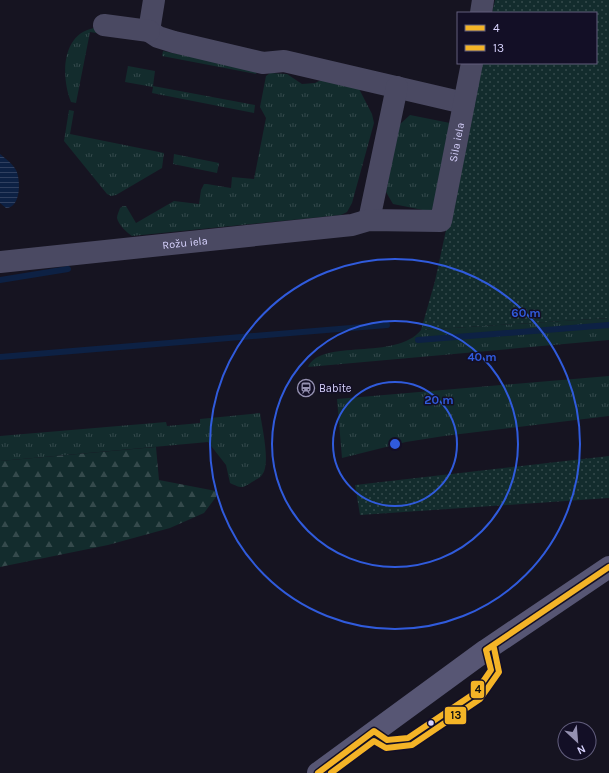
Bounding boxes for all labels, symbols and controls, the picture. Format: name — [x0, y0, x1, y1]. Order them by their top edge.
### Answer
legend — [457, 12, 597, 64]
text: 4 — [493, 21, 500, 35]
text: 13 — [493, 41, 504, 55]
street label: Sila iela — [447, 121, 467, 163]
street label: Rožu iela — [162, 234, 208, 252]
text: 60 m — [511, 306, 541, 320]
text: 40 m — [467, 350, 497, 364]
station icon: Babīte — [296, 378, 316, 398]
place label: Babīte — [319, 382, 352, 395]
text: 20 m — [424, 393, 454, 407]
centre of rings — [388, 437, 402, 451]
line badge: 4 — [470, 680, 485, 699]
text: 4 — [475, 683, 482, 696]
line badge: 13 — [444, 706, 467, 725]
text: 13 — [451, 709, 462, 722]
unlabelled marker — [426, 718, 436, 728]
north arrow — [557, 721, 597, 761]
text: N — [575, 742, 588, 757]

